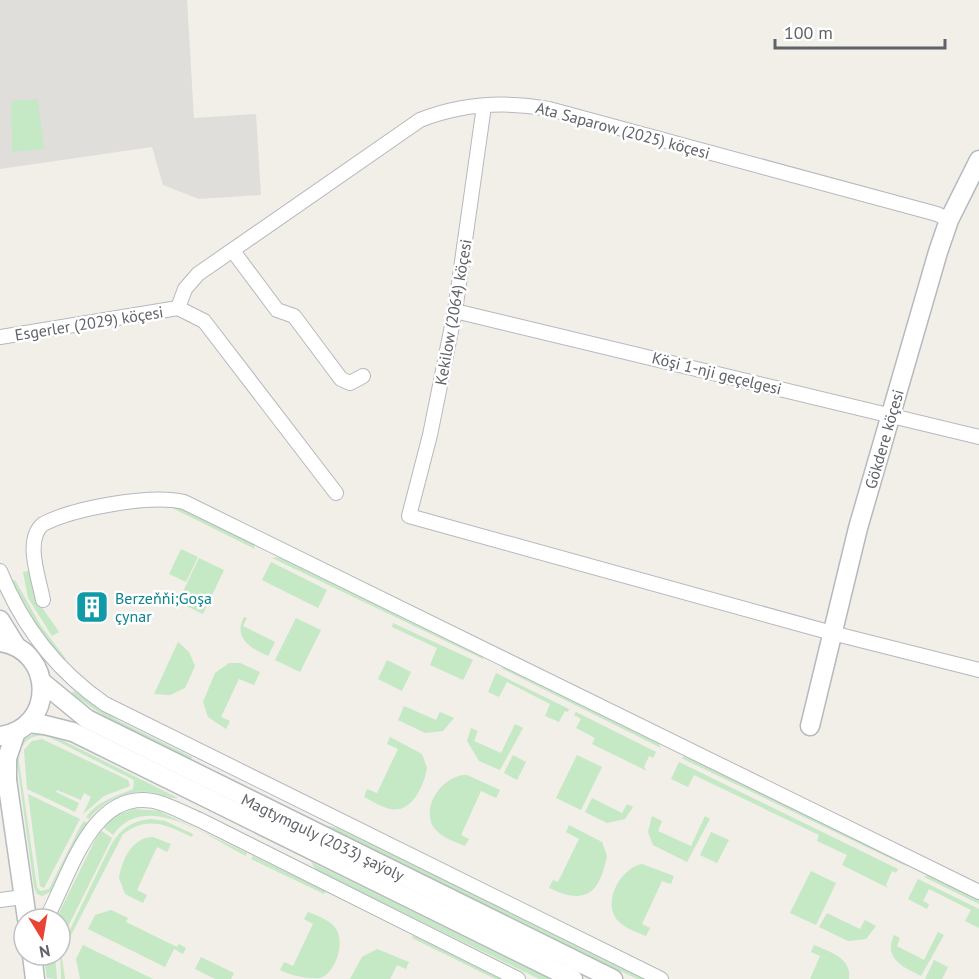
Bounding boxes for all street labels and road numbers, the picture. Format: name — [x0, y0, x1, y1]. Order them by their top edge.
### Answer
street label: Ata Saparow (2025) köçesi — [534, 97, 712, 163]
street label: Kekilow (2064) köçesi — [430, 237, 476, 387]
street label: Esgerler (2029) köçesi — [13, 301, 165, 345]
street label: Köşi 1-nji geçelgesi — [650, 347, 784, 399]
street label: Gökdere köçesi — [860, 387, 908, 491]
street label: Magtymguly (2033) şaýoly — [238, 789, 408, 885]

